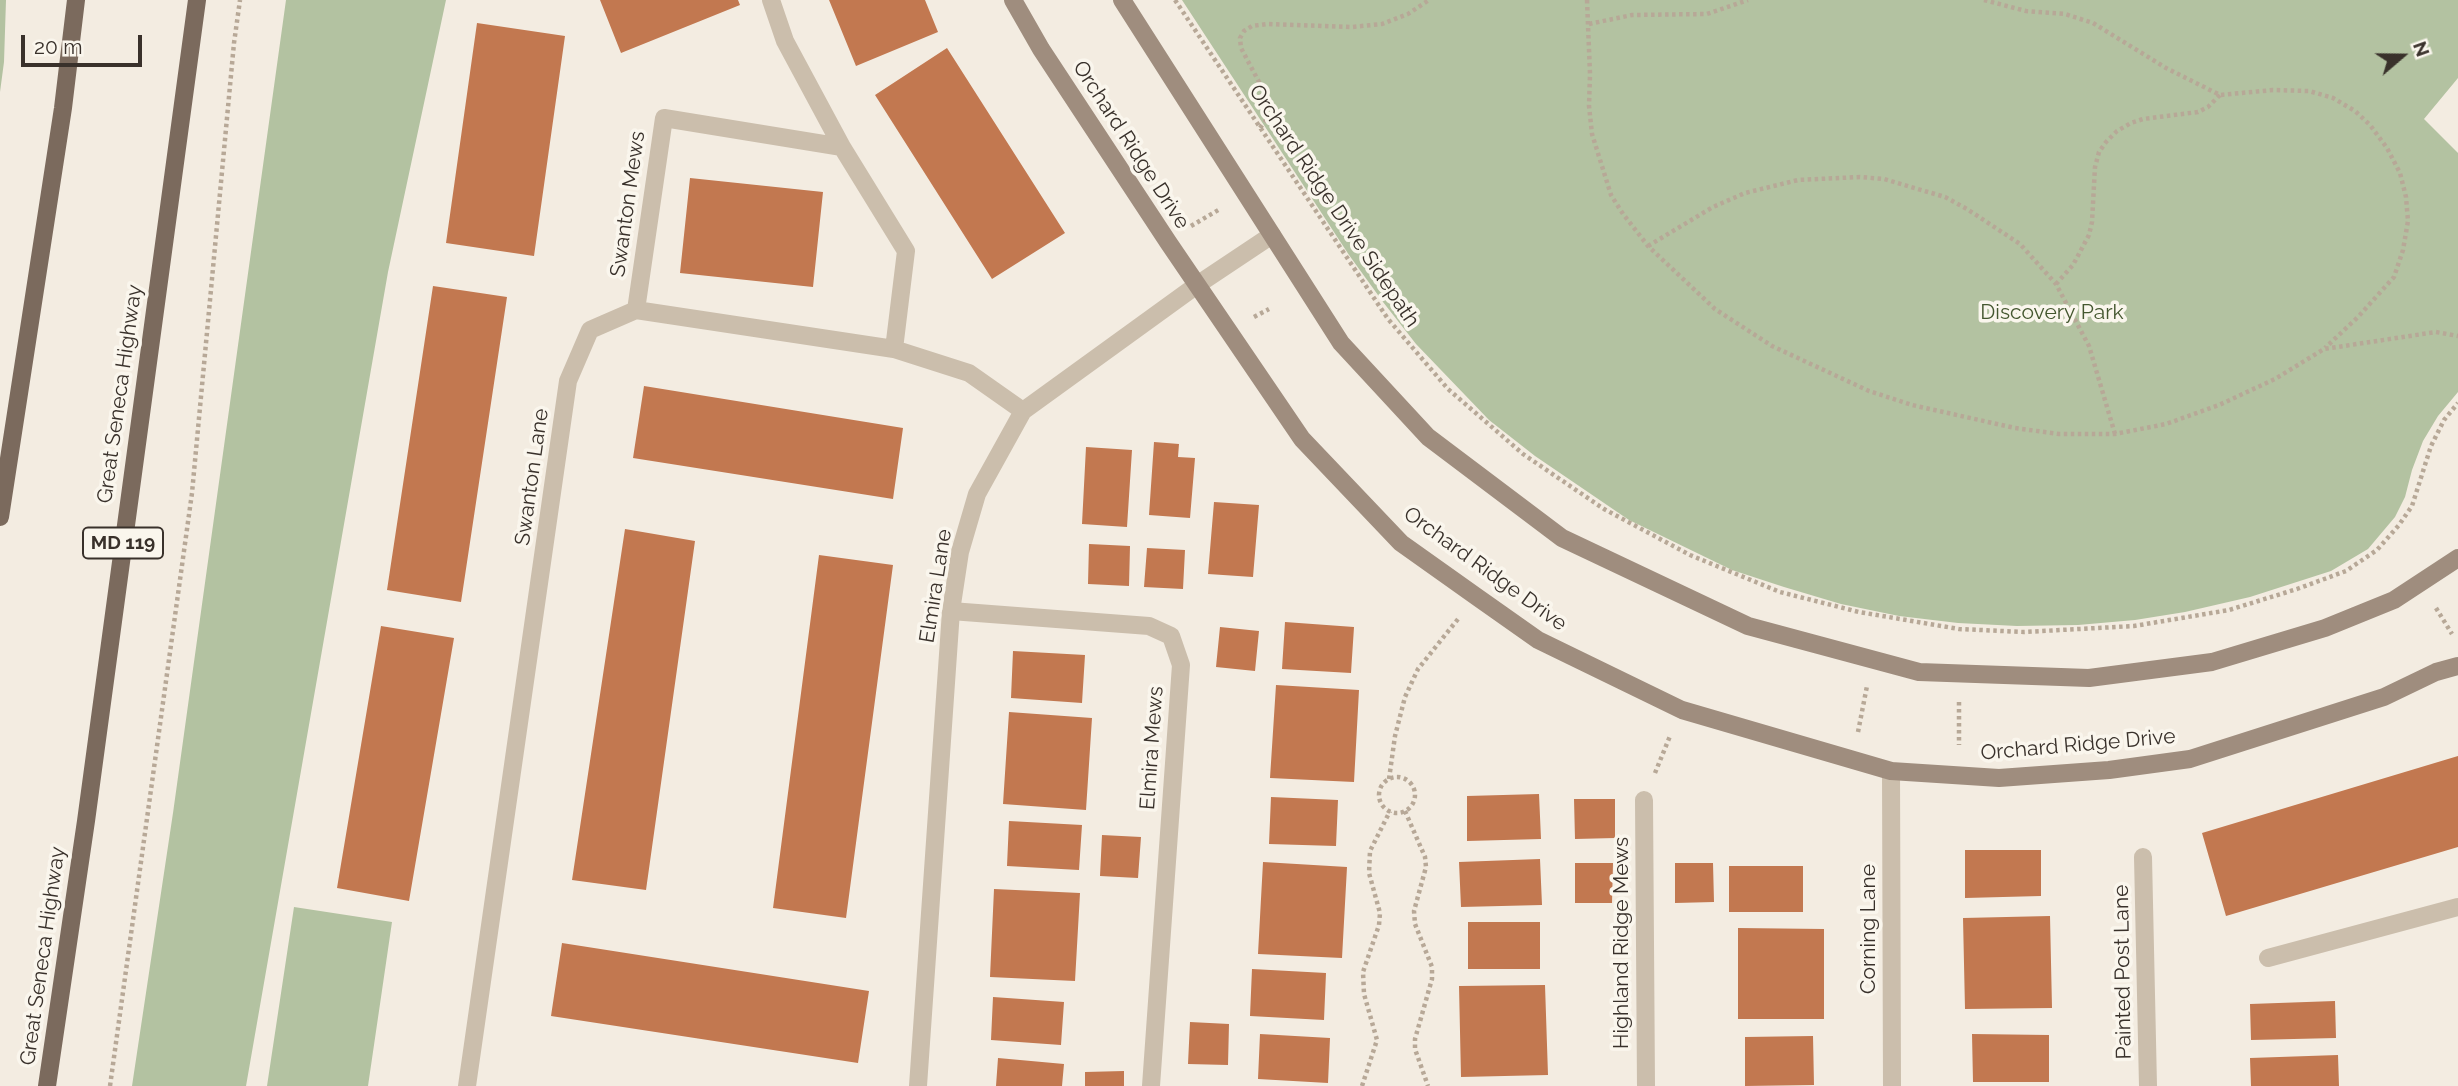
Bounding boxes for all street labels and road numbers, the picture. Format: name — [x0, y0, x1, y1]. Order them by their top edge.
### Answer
street label: Orchard Ridge Drive — [1067, 56, 1195, 234]
street label: Orchard Ridge Drive Sidepath — [1243, 80, 1425, 332]
street label: Swanton Mews — [605, 129, 651, 279]
street label: Great Seneca Highway — [92, 283, 148, 505]
street label: Swanton Lane — [510, 407, 554, 547]
street label: Orchard Ridge Drive — [1399, 501, 1571, 637]
street label: Elmira Lane — [915, 527, 957, 645]
road number: MD 119 — [83, 528, 163, 558]
street label: Elmira Mews — [1135, 685, 1169, 811]
street label: Orchard Ridge Drive — [1980, 724, 2176, 766]
street label: Highland Ridge Mews — [1609, 837, 1635, 1049]
street label: Great Seneca Highway — [15, 845, 71, 1067]
street label: Corning Lane — [1856, 864, 1882, 994]
street label: Painted Post Lane — [2109, 884, 2137, 1060]

